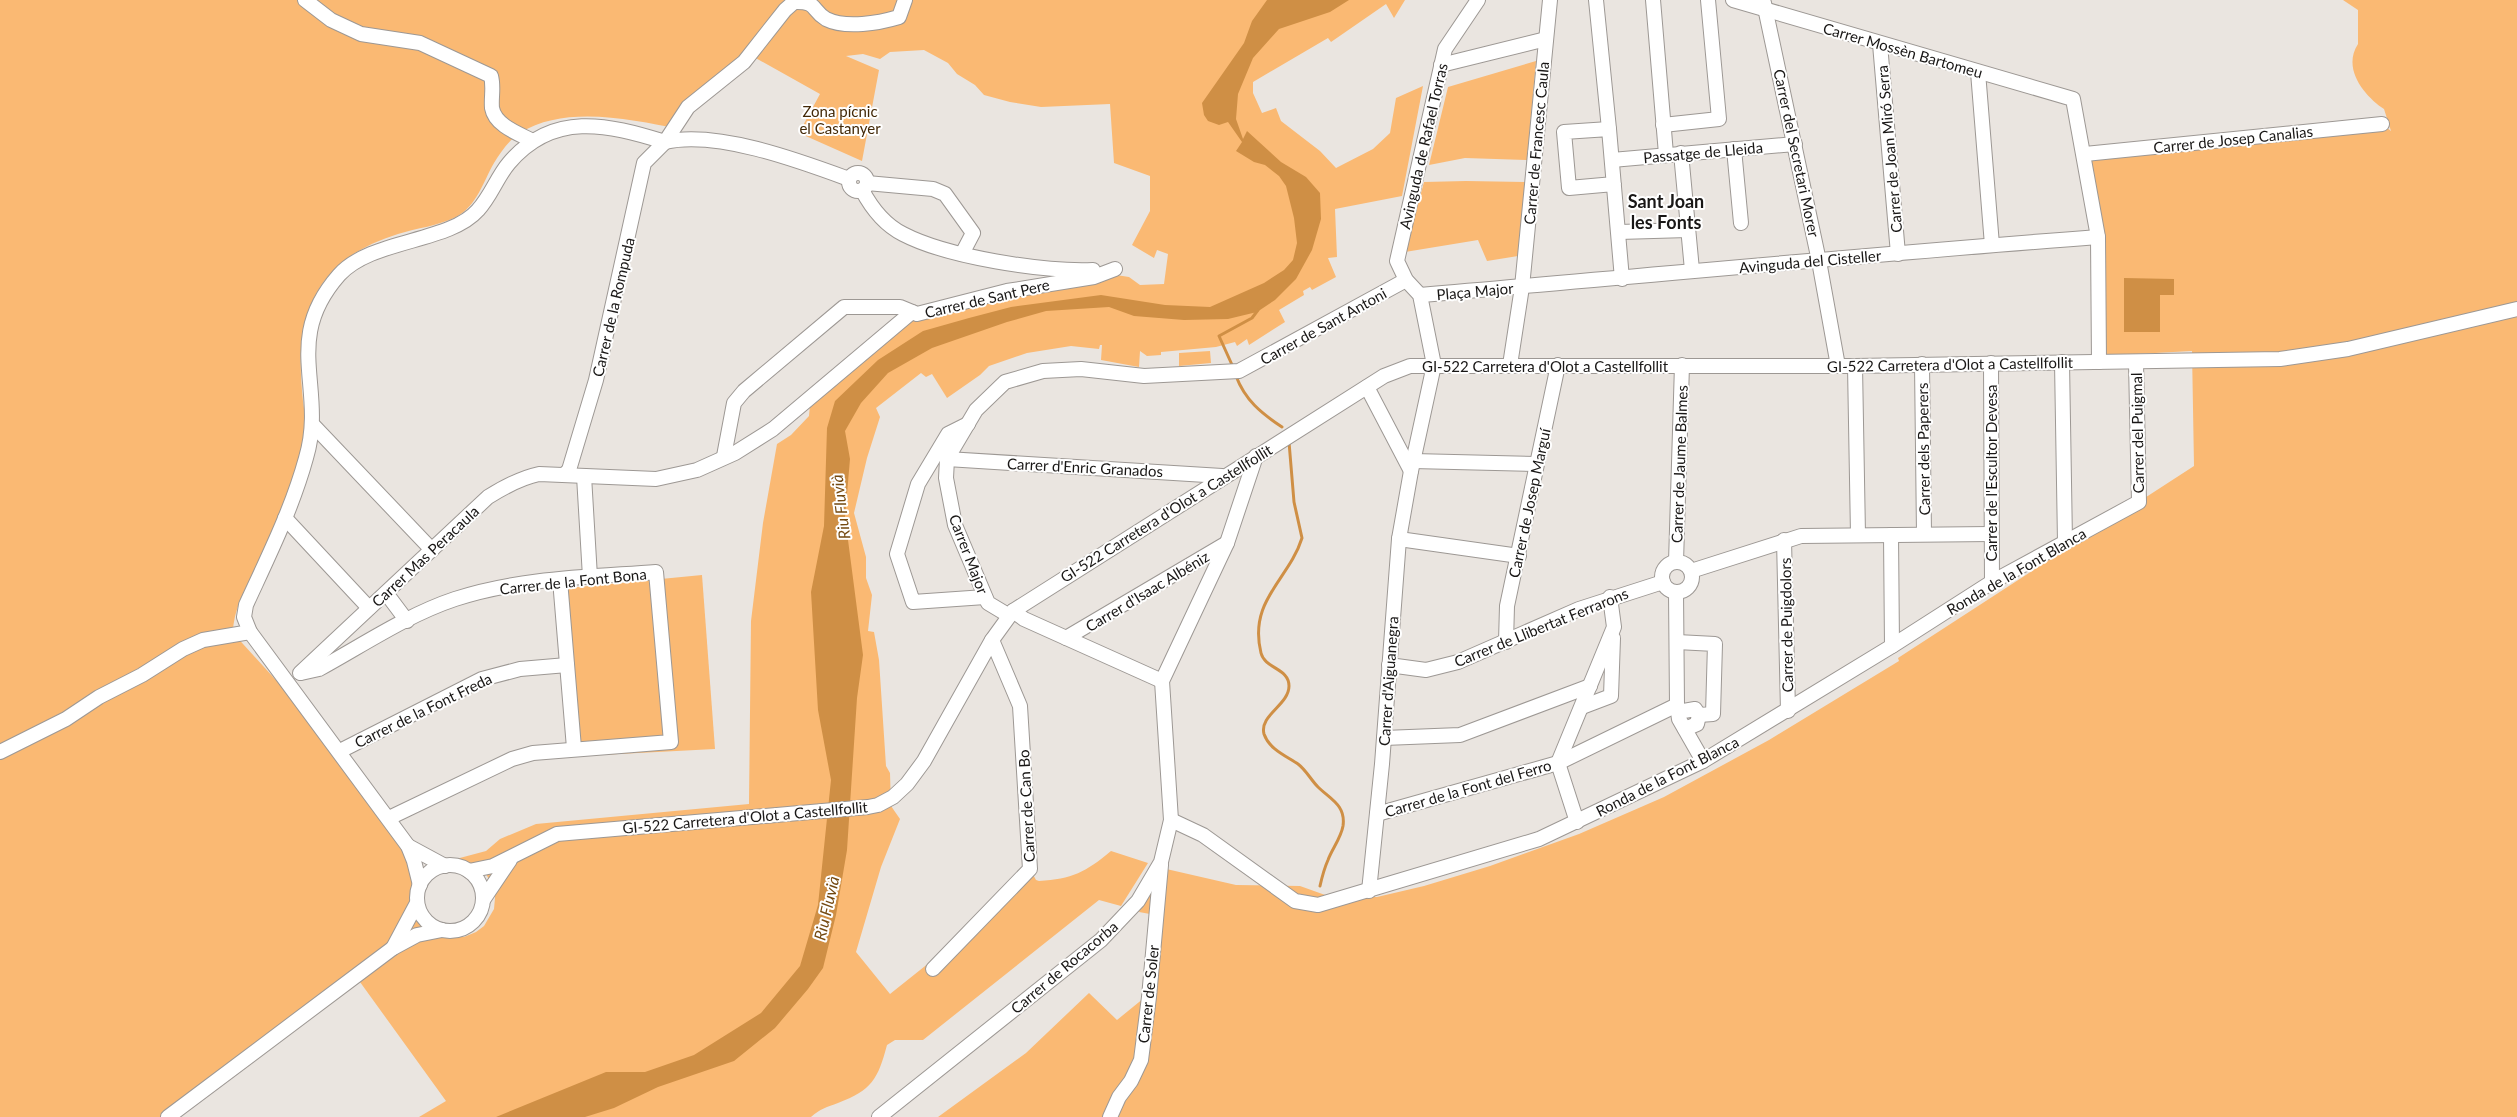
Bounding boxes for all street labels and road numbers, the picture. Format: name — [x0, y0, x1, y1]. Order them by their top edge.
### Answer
street label: Carrer Mossèn Bartomeu — [1821, 19, 1985, 81]
street label: Avinguda de Rafael Torras — [1395, 61, 1451, 231]
street label: Carrer de Francesc Caula — [1520, 61, 1552, 225]
street label: Carrer de Joan Miró Serra — [1873, 64, 1905, 234]
street label: Carrer del Secretari Morer — [1770, 67, 1824, 239]
street label: Carrer de Josep Canalias — [2152, 122, 2314, 156]
street label: Passatge de Lleida — [1642, 138, 1764, 166]
street label: Carrer de la Rompuda — [588, 236, 638, 378]
street label: Avinguda del Cisteller — [1738, 246, 1882, 276]
street label: Carrer de Sant Pere — [923, 275, 1051, 321]
street label: Plaça Major — [1436, 279, 1515, 303]
street label: Carrer de Sant Antoni — [1257, 284, 1389, 368]
street label: GI-522 Carretera d'Olot a Castellfollit — [1827, 353, 2074, 375]
street label: GI-522 Carretera d'Olot a Castellfollit — [1422, 357, 1669, 375]
street label: Carrer del Puigmal — [2127, 372, 2147, 494]
street label: Carrer dels Paperers — [1913, 382, 1933, 516]
street label: Carrer de l'Escultor Devesa — [1982, 384, 2000, 562]
street label: Carrer de Jaume Balmes — [1667, 385, 1691, 543]
street label: Carrer de Josep Marguí — [1504, 425, 1554, 579]
street label: GI-522 Carretera d'Olot a Castellfollit — [1057, 440, 1276, 586]
street label: Carrer d'Enric Granados — [1007, 454, 1163, 480]
street label: Carrer Mas Peracaula — [368, 502, 482, 610]
street label: Carrer Major — [946, 512, 993, 597]
street label: Ronda de la Font Blanca — [1943, 524, 2089, 618]
street label: Carrer d'Isaac Albéniz — [1082, 547, 1212, 635]
street label: Carrer de Puigdolors — [1776, 558, 1796, 692]
street label: Carrer de la Font Bona — [499, 564, 647, 598]
street label: Carrer de Llibertat Ferrarons — [1451, 584, 1631, 670]
street label: Carrer d'Aiguanegra — [1374, 616, 1402, 746]
street label: Carrer de la Font Freda — [351, 669, 495, 751]
street label: Ronda de la Font Blanca — [1593, 732, 1741, 820]
street label: Carrer de Can Bo — [1014, 749, 1038, 863]
street label: Carrer de la Font del Ferro — [1383, 756, 1553, 820]
street label: GI-522 Carretera d'Olot a Castellfollit — [622, 797, 869, 837]
street label: Carrer de Rocacorba — [1007, 917, 1121, 1017]
street label: Carrer de Soler — [1134, 943, 1162, 1044]

